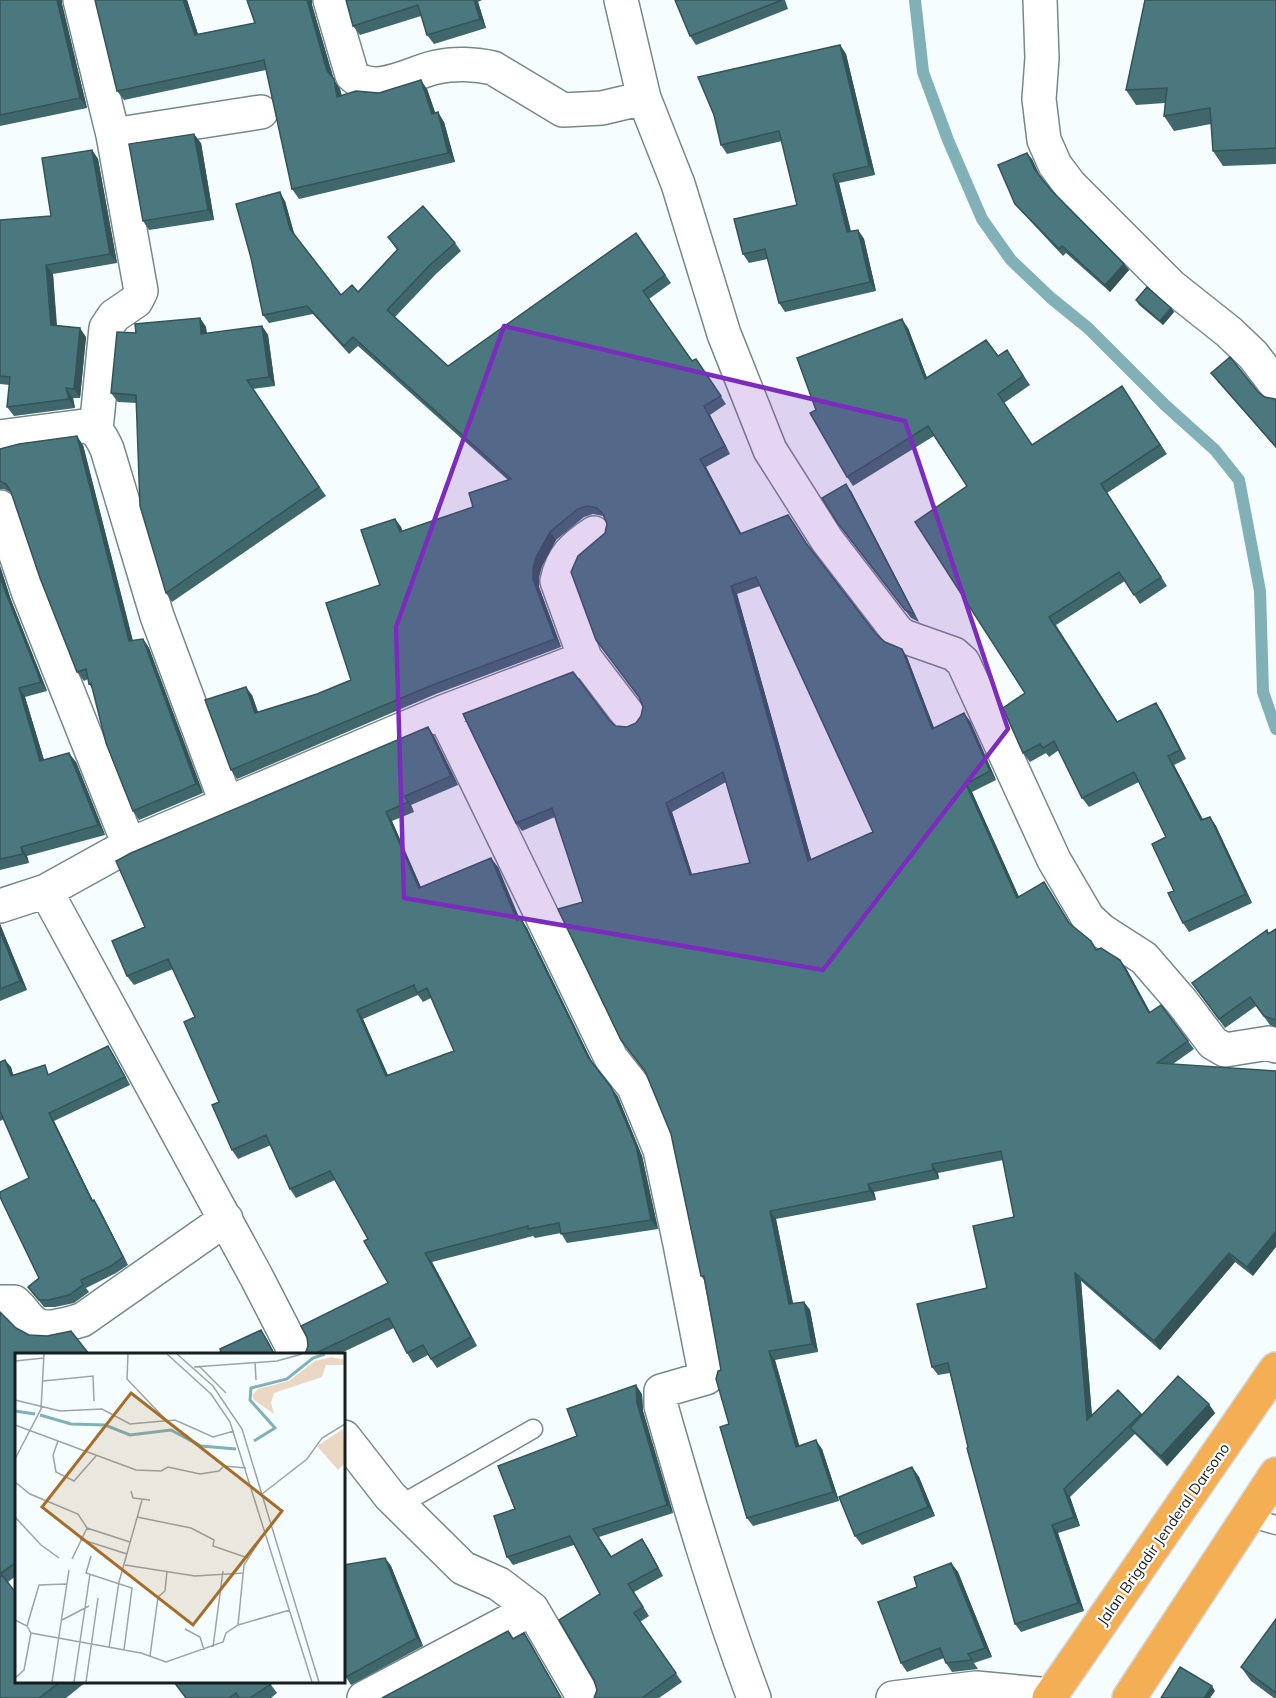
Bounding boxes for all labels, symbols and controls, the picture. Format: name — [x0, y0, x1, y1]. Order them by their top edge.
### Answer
inset map — [15, 1353, 345, 1683]
street label: Jalan Brigadir Jenderal Darsono — [1093, 1439, 1233, 1629]

